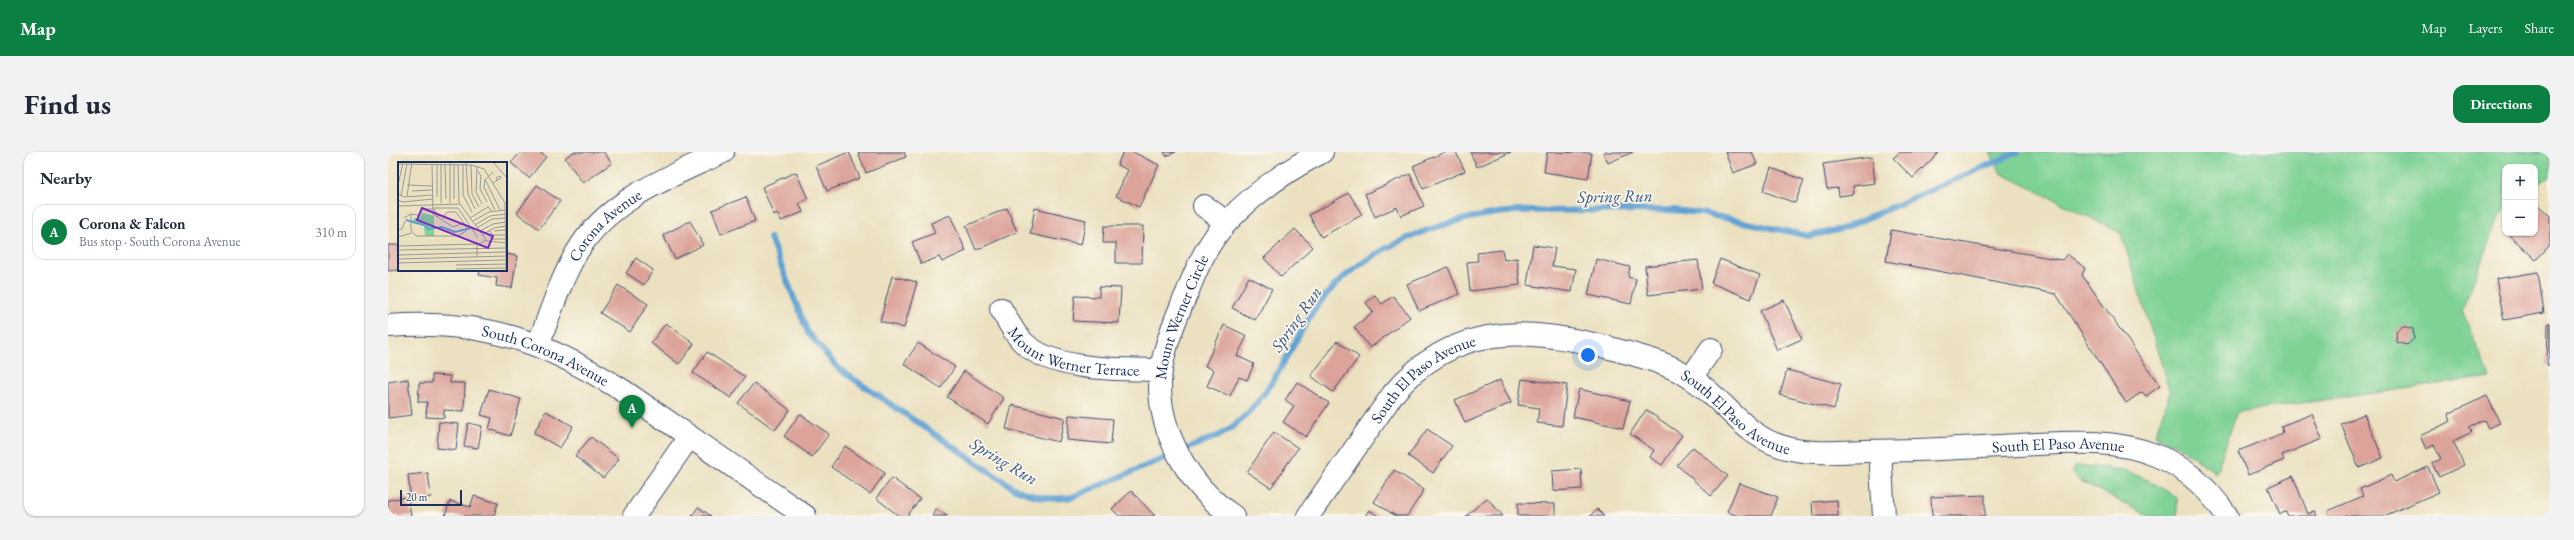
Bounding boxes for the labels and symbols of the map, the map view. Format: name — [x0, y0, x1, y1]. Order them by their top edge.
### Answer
inset map — [398, 162, 507, 271]
street label: Corona Avenue — [563, 184, 645, 265]
water label: Spring Run — [1576, 184, 1653, 208]
street label: Mount Werner Circle — [1150, 251, 1213, 381]
water label: Spring Run — [1265, 282, 1327, 357]
street label: South Corona Avenue — [480, 320, 613, 390]
street label: Mount Werner Terrace — [1003, 322, 1140, 380]
street label: South El Paso Avenue — [1365, 330, 1478, 427]
your location — [1578, 345, 1598, 365]
street label: South El Paso Avenue — [1677, 364, 1793, 459]
pin: A — [619, 395, 645, 428]
water label: Spring Run — [965, 432, 1042, 490]
street label: South El Paso Avenue — [1991, 432, 2126, 457]
scale bar — [400, 488, 462, 507]

